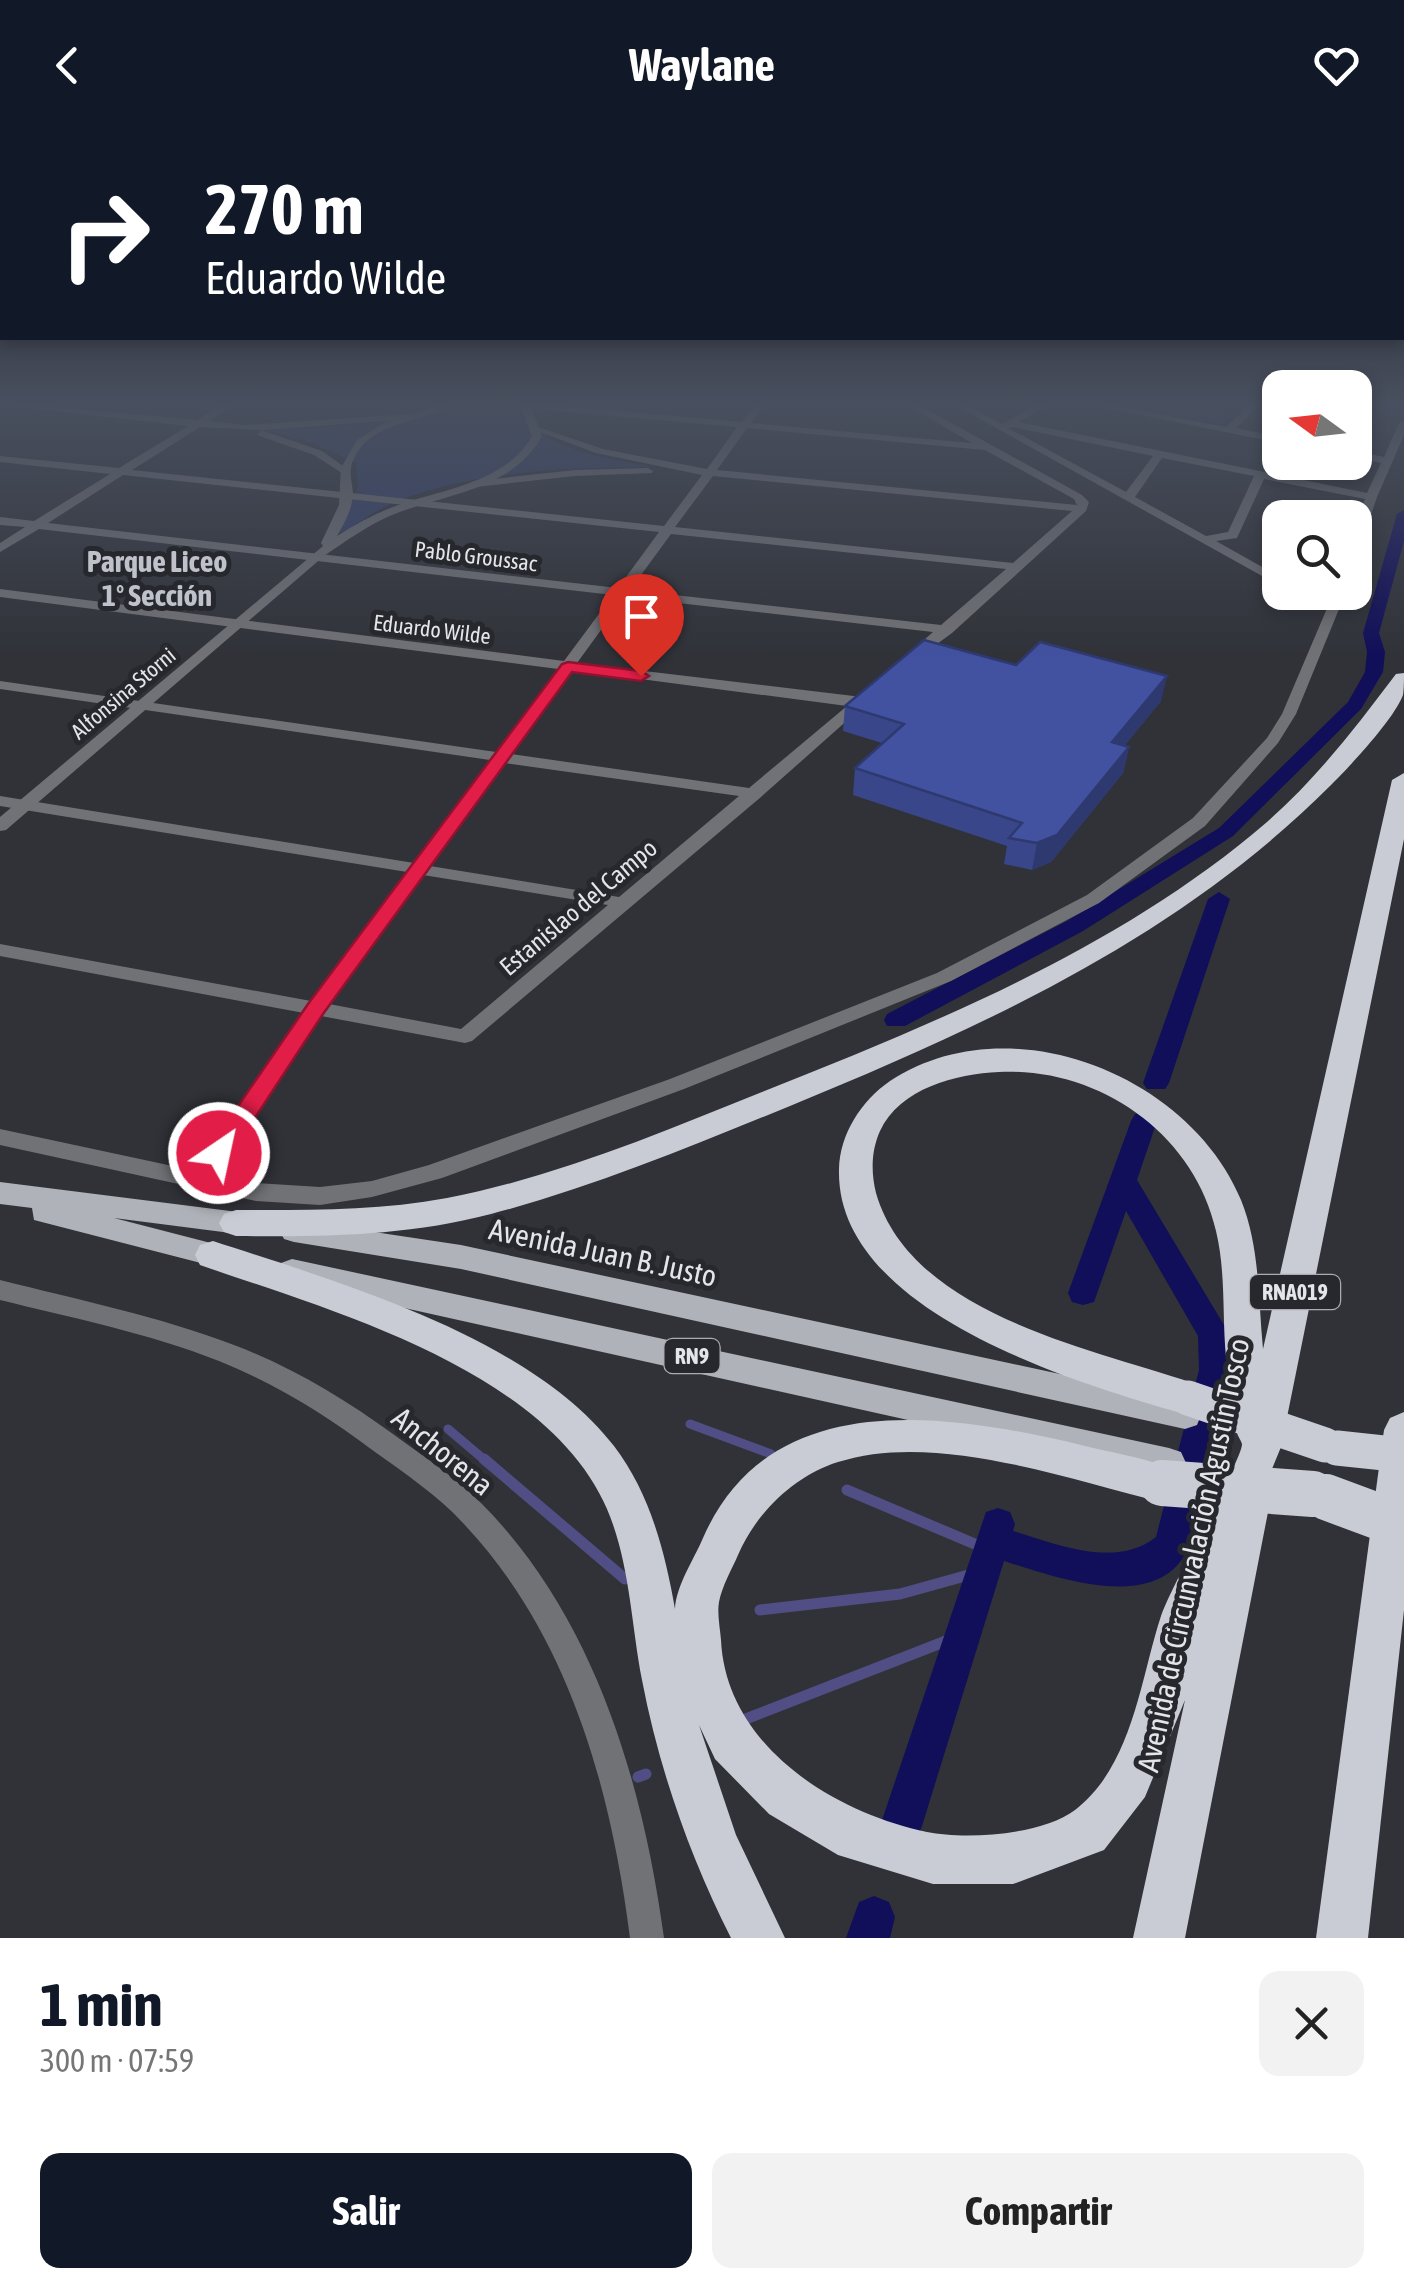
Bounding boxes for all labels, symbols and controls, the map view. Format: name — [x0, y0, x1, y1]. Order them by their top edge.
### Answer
icon: back — [40, 38, 95, 93]
icon: heart — [1309, 38, 1364, 93]
text: Waylane — [629, 39, 775, 91]
text: 270 m — [205, 169, 364, 249]
icon: right — [40, 170, 170, 300]
text: Eduardo Wilde — [205, 252, 446, 304]
north arrow — [1262, 370, 1372, 480]
map controls — [1262, 370, 1372, 610]
button: search — [1262, 500, 1372, 610]
street label: Pablo Groussac — [413, 536, 539, 577]
district label: Parque Liceo 1° Sección — [87, 544, 227, 612]
pin — [599, 574, 684, 677]
icon: arrive — [614, 589, 669, 644]
street label: Eduardo Wilde — [372, 609, 492, 649]
street label: Alfonsina Storni — [65, 642, 181, 744]
street label: Estanislao del Campo — [494, 833, 662, 981]
position arrow — [167, 1101, 271, 1205]
street label: Avenida Juan B. Justo — [486, 1211, 720, 1293]
road number: RNA019 — [1250, 1275, 1340, 1309]
street label: Avenida de Circunvalación Agustín Tosco — [1130, 1335, 1256, 1775]
road number: RN9 — [664, 1339, 720, 1373]
street label: Anchorena — [386, 1400, 500, 1502]
text: 1 min — [40, 1970, 163, 2039]
button: close — [1259, 1971, 1364, 2076]
text: 300 m · 07:59 — [40, 2042, 194, 2079]
button: Salir — [40, 2153, 692, 2268]
button: Compartir — [712, 2153, 1364, 2268]

